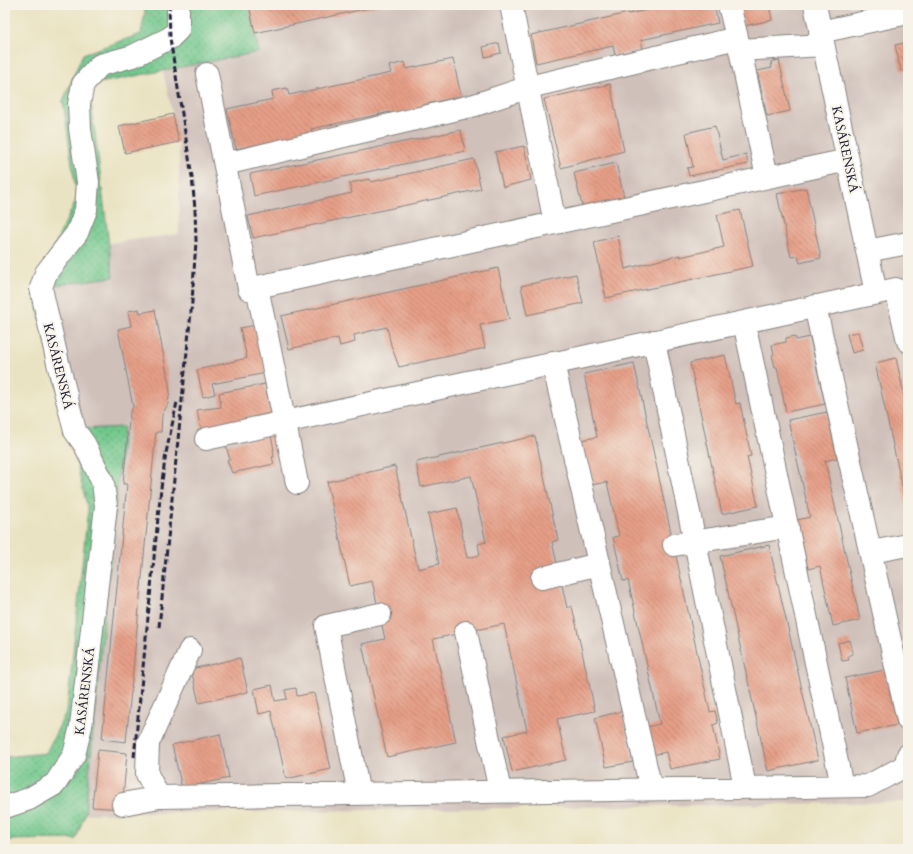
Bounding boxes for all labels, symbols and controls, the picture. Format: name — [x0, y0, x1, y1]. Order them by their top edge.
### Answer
street label: KASÁRENSKÁ — [827, 104, 863, 195]
street label: KASÁRENSKÁ — [39, 321, 78, 412]
street label: KASÁRENSKÁ — [71, 645, 99, 736]

